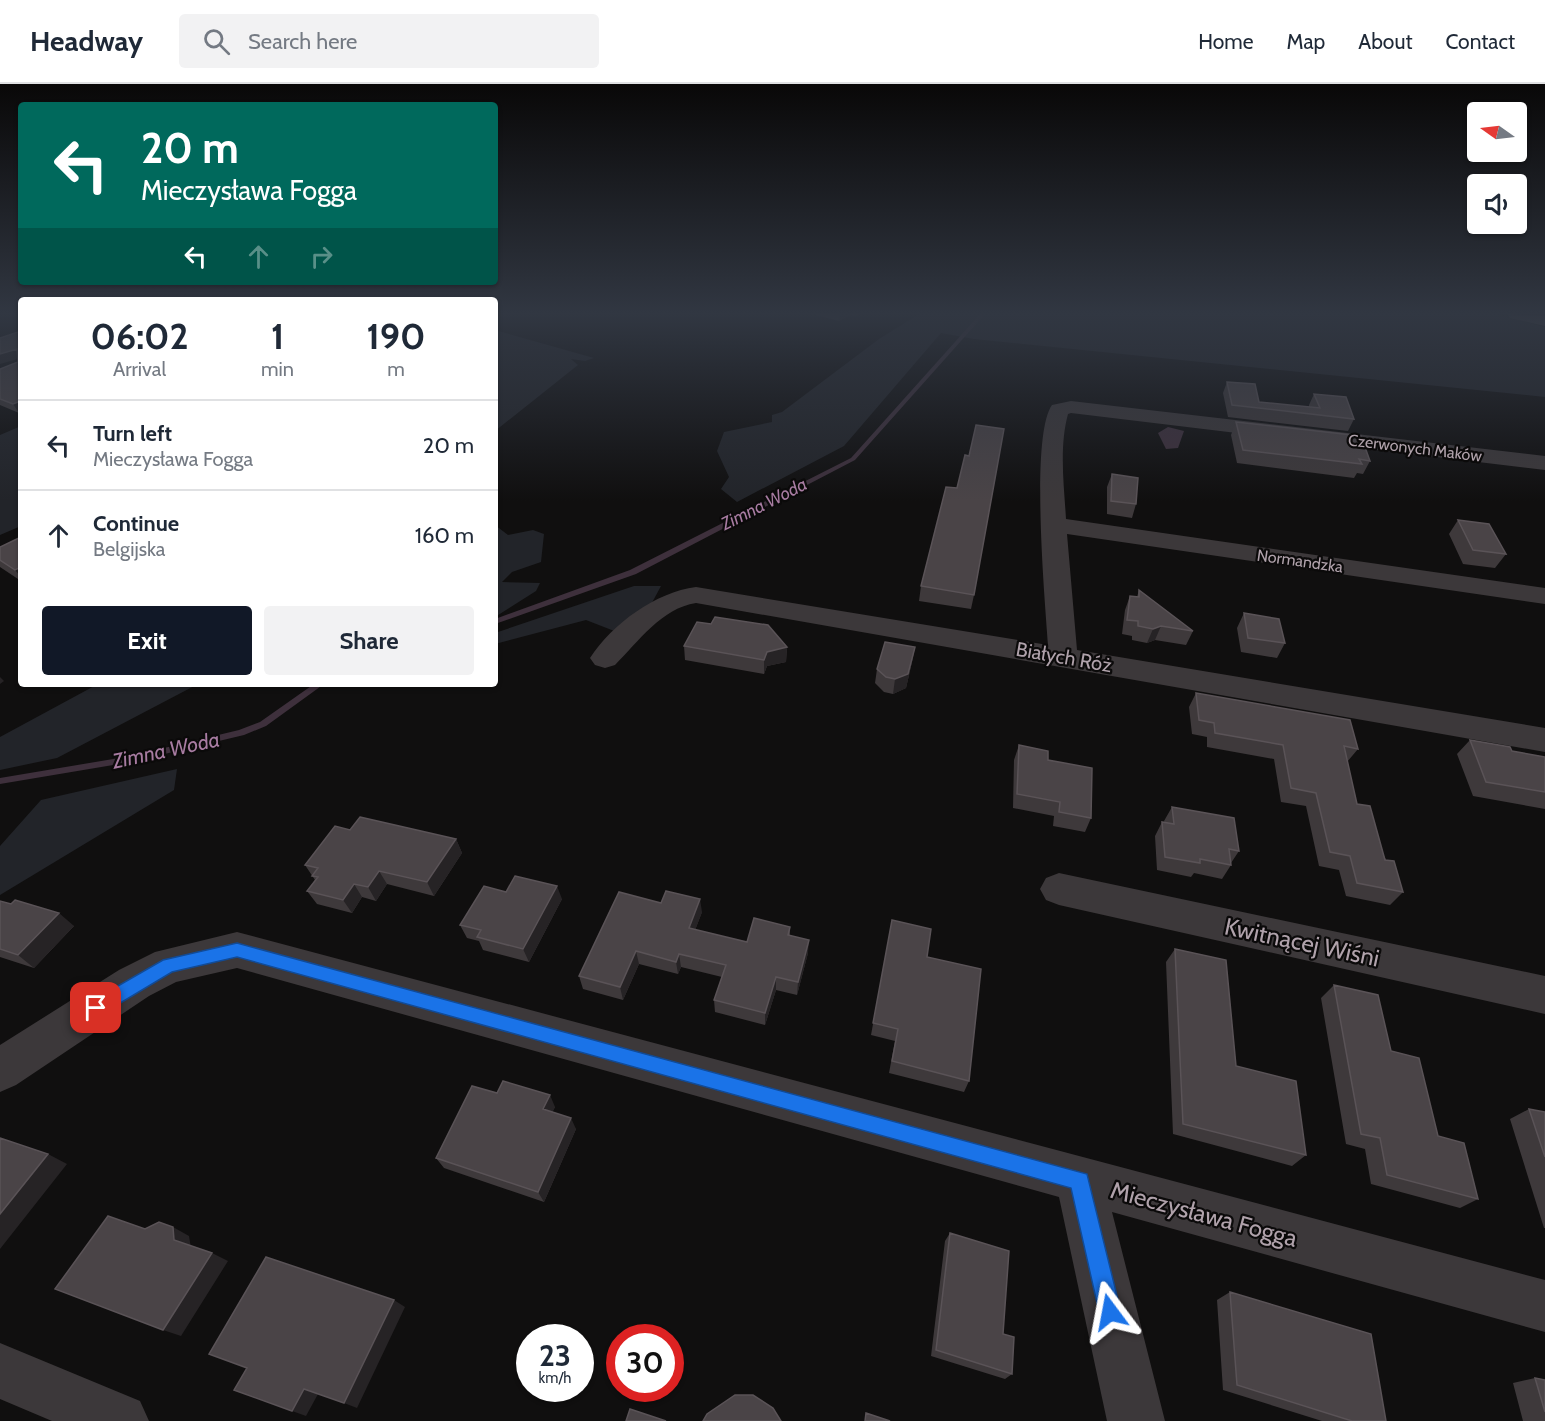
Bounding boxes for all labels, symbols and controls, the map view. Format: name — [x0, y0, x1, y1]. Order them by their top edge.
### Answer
search box — [179, 14, 599, 68]
text: Headway — [30, 24, 143, 58]
icon: search — [200, 25, 233, 58]
text: Search here — [248, 28, 357, 55]
text: Home — [1198, 29, 1254, 54]
text: Map — [1287, 29, 1325, 54]
text: About — [1358, 29, 1412, 54]
text: Contact — [1445, 29, 1515, 54]
north arrow — [1467, 102, 1527, 162]
map controls — [1467, 102, 1527, 234]
text: 20 m — [141, 122, 239, 174]
icon: left — [42, 126, 120, 204]
text: Mieczysława Fogga — [141, 174, 357, 207]
button: sound — [1467, 174, 1527, 234]
icon: left — [179, 240, 212, 273]
icon: ahead — [242, 240, 275, 273]
icon: right — [305, 240, 338, 273]
text: 06:02 — [90, 314, 189, 358]
text: 1 — [271, 314, 284, 358]
text: 190 — [367, 314, 425, 358]
text: Arrival — [113, 357, 166, 381]
text: min — [261, 357, 294, 381]
text: m — [387, 357, 405, 381]
text: Turn left — [93, 420, 172, 447]
icon: left — [42, 429, 75, 462]
street label: Czerwonych Maków — [1347, 430, 1483, 466]
text: 20 m — [423, 432, 474, 459]
text: Mieczysława Fogga — [93, 447, 253, 471]
water label: Zimna Woda — [716, 473, 811, 535]
text: Continue — [93, 510, 179, 537]
icon: ahead — [42, 519, 75, 552]
text: 160 m — [415, 522, 474, 549]
text: Belgijska — [93, 537, 165, 561]
street label: Normandzka — [1256, 546, 1345, 576]
button: Exit — [42, 606, 252, 675]
button: Share — [264, 606, 474, 675]
street label: Białych Róż — [1014, 637, 1114, 677]
water label: Zimna Woda — [109, 726, 222, 774]
street label: Kwitnącej Wiśni — [1222, 911, 1382, 973]
pin — [70, 982, 121, 1033]
icon: arrive — [79, 991, 112, 1024]
street label: Mieczysława Fogga — [1108, 1175, 1301, 1253]
position arrow — [1078, 1280, 1142, 1344]
speed limit sign: 30 — [606, 1324, 684, 1402]
text: 23 — [539, 1337, 571, 1374]
text: km/h — [539, 1369, 571, 1387]

